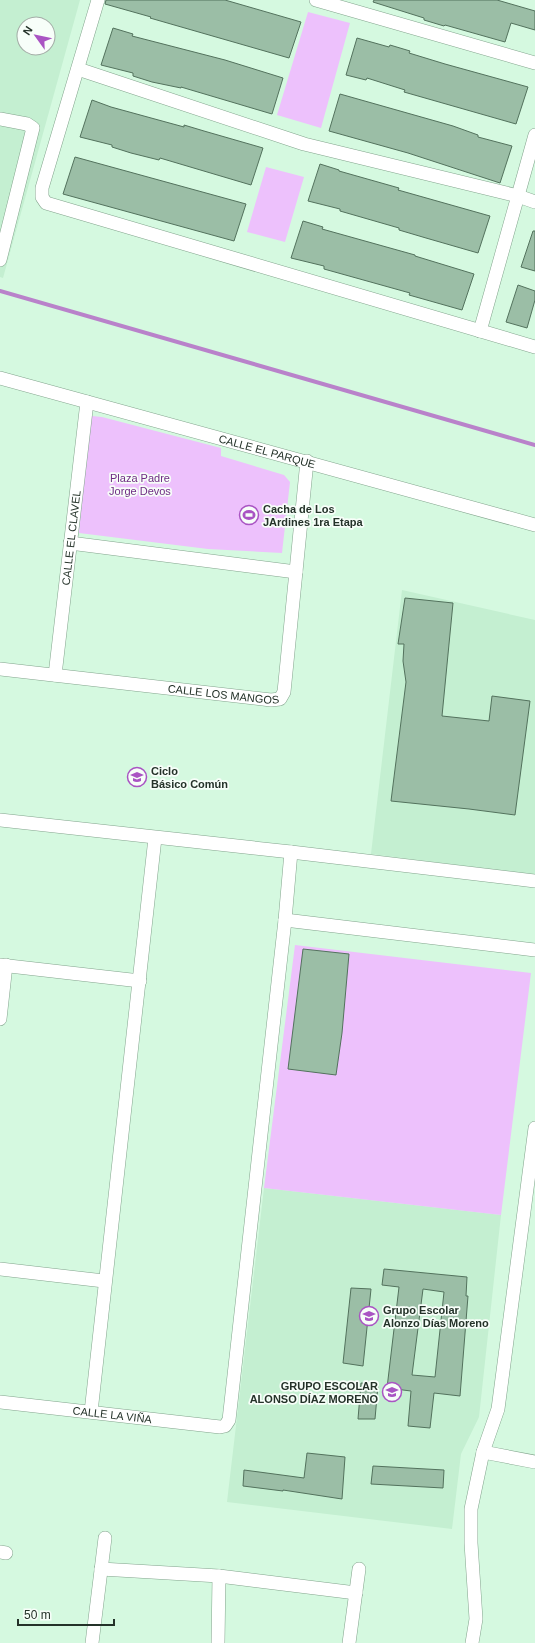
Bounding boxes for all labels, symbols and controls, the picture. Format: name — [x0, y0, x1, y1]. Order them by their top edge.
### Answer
north arrow — [16, 16, 56, 56]
text: N — [20, 24, 35, 37]
street label: CALLE EL PARQUE — [217, 432, 317, 470]
park label: Plaza Padre Jorge Devos — [109, 472, 171, 497]
street label: CALLE EL CLAVEL — [60, 490, 83, 586]
place label: Cacha de Los JArdines 1ra Etapa — [263, 503, 364, 528]
sports icon: Cacha de Los JArdines 1ra Etapa — [238, 504, 260, 526]
street label: CALLE LOS MANGOS — [167, 682, 280, 706]
place label: Ciclo Básico Común — [151, 765, 228, 790]
school or university icon: Ciclo Básico Común — [126, 766, 148, 788]
place label: Grupo Escolar Alonzo Días Moreno — [383, 1304, 489, 1329]
school or university icon: Grupo Escolar Alonzo Días Moreno — [358, 1305, 380, 1327]
place label: GRUPO ESCOLAR ALONSO DÍAZ MORENO — [250, 1380, 378, 1405]
school or university icon: GRUPO ESCOLAR ALONSO DÍAZ MORENO — [381, 1381, 403, 1403]
street label: CALLE LA VIÑA — [72, 1404, 153, 1425]
scale bar — [18, 1601, 114, 1627]
text: 50 m — [24, 1608, 51, 1622]

